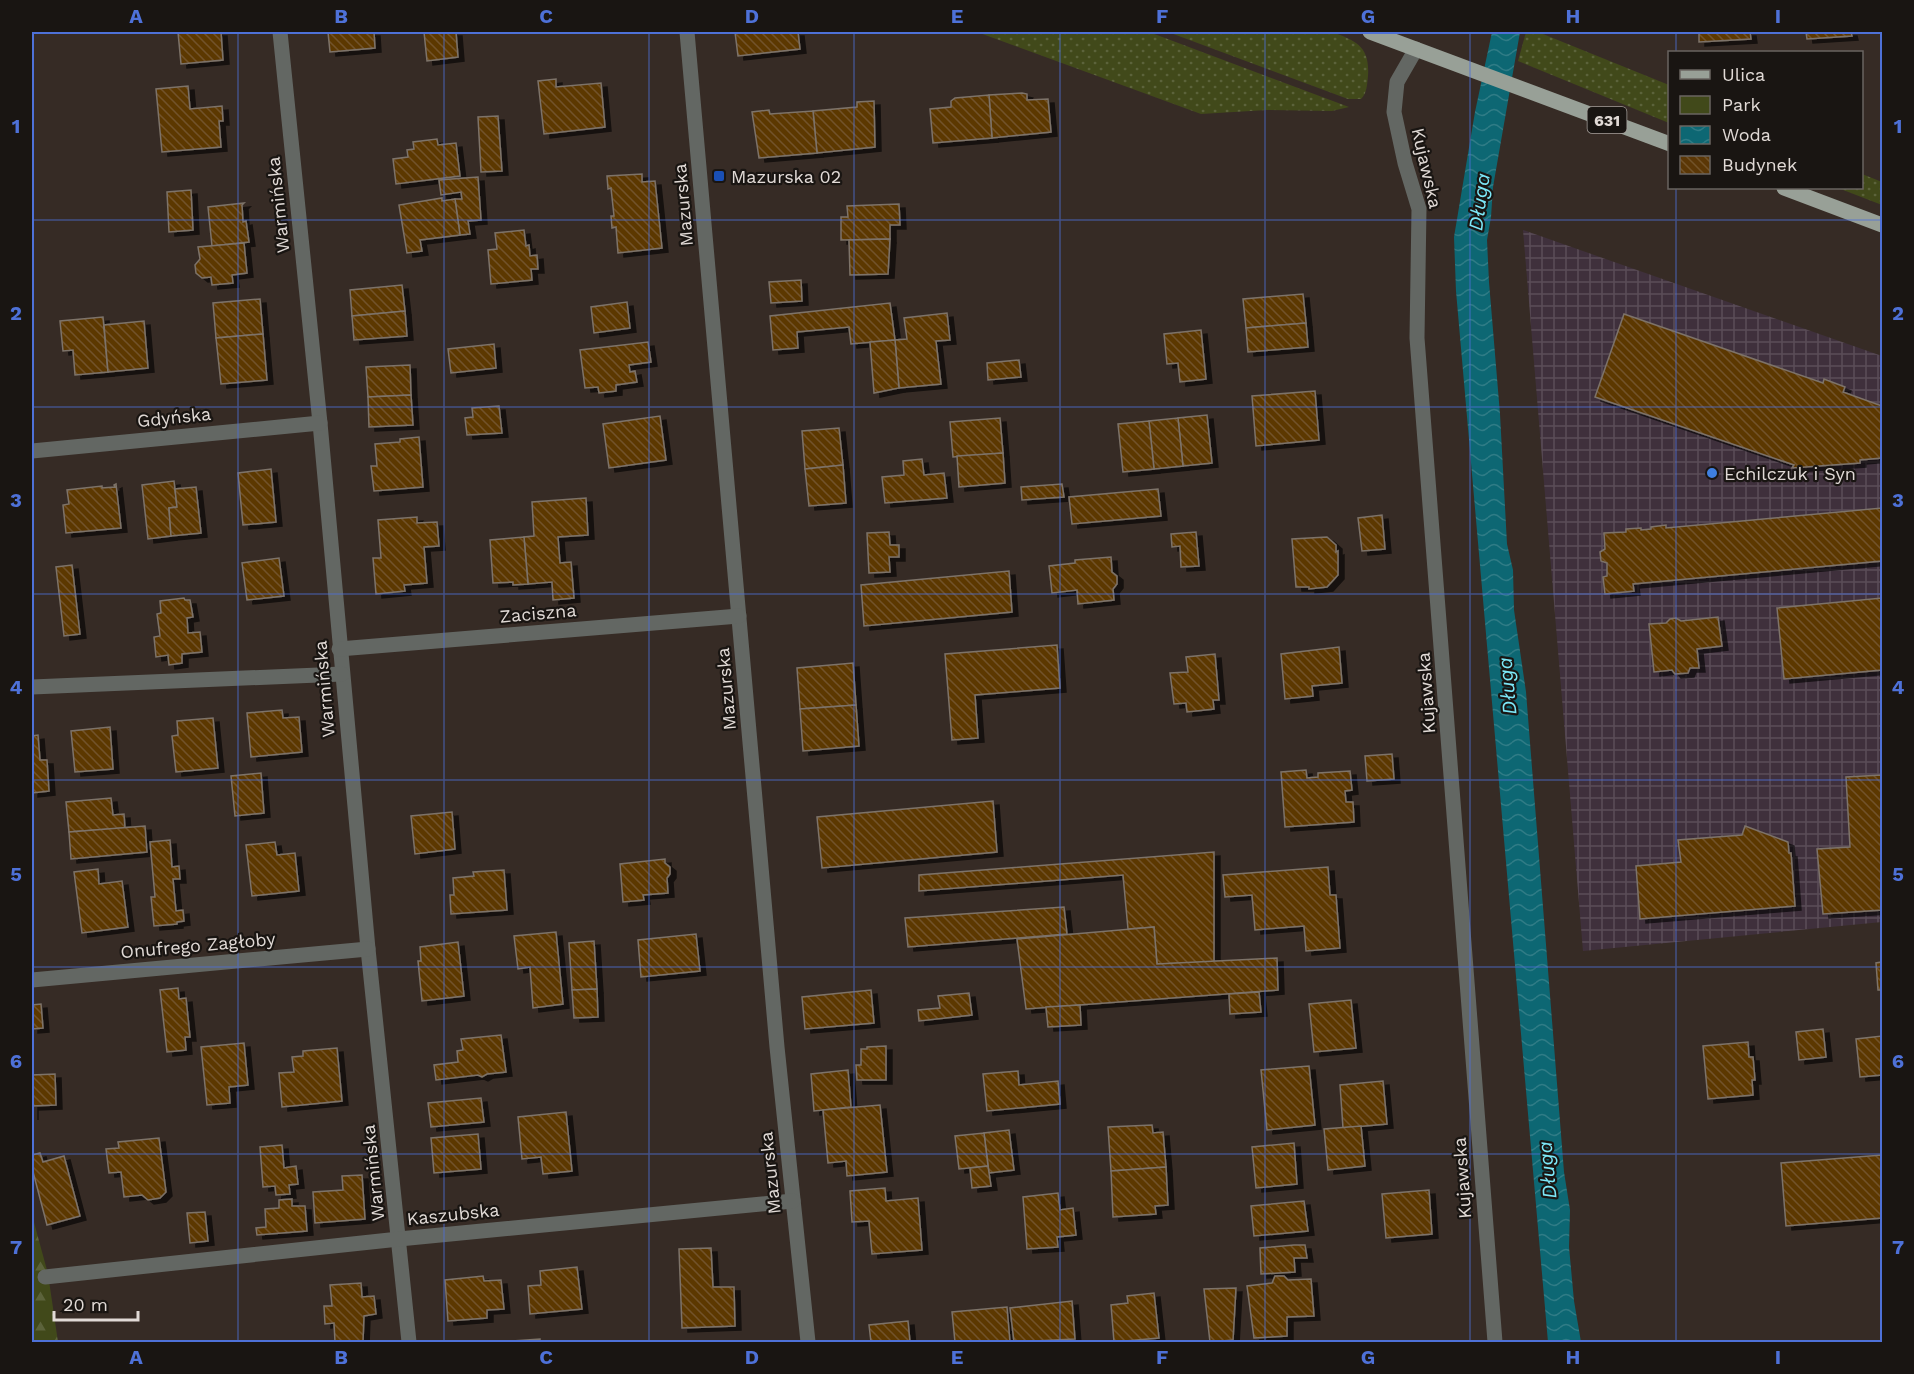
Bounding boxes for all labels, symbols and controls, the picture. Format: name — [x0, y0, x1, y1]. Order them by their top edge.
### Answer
text: A — [129, 4, 143, 28]
text: B — [334, 4, 348, 28]
text: C — [539, 4, 553, 28]
text: D — [745, 4, 759, 28]
text: E — [951, 4, 963, 28]
text: F — [1156, 4, 1168, 28]
text: G — [1361, 4, 1375, 28]
text: H — [1566, 4, 1580, 28]
text: I — [1775, 4, 1781, 28]
legend — [1668, 51, 1863, 189]
text: Ulica — [1722, 64, 1765, 85]
text: Park — [1722, 94, 1761, 115]
road number: 631 — [1588, 107, 1626, 133]
text: 1 — [12, 114, 20, 138]
text: 1 — [1894, 114, 1902, 138]
text: Woda — [1722, 124, 1771, 145]
street label: Kujawska — [1408, 126, 1446, 210]
text: Budynek — [1722, 154, 1797, 175]
street label: Warmińska — [262, 156, 294, 254]
street label: Mazurska — [669, 163, 697, 247]
place label: Mazurska 02 — [731, 166, 841, 187]
marker: Mazurska 02 — [712, 169, 726, 183]
water label: Długa — [1463, 172, 1495, 232]
text: 2 — [10, 301, 22, 325]
text: 2 — [1892, 301, 1904, 325]
street label: Gdyńska — [136, 403, 212, 431]
place label: Echilczuk i Syn — [1724, 463, 1856, 484]
marker: Echilczuk i Syn — [1705, 466, 1719, 480]
text: 3 — [10, 488, 22, 512]
text: 3 — [1892, 488, 1904, 512]
street label: Zaciszna — [499, 599, 577, 627]
street label: Warmińska — [309, 640, 339, 738]
street label: Mazurska — [712, 647, 740, 731]
street label: Kujawska — [1413, 651, 1439, 735]
water label: Długa — [1493, 656, 1521, 716]
text: 4 — [10, 675, 23, 699]
text: 4 — [1892, 675, 1905, 699]
text: 5 — [10, 862, 22, 886]
text: 5 — [1892, 862, 1904, 886]
street label: Onufrego Zagłoby — [120, 928, 277, 962]
text: 6 — [10, 1049, 22, 1073]
text: 6 — [1892, 1049, 1904, 1073]
street label: Warmińska — [357, 1124, 389, 1222]
street label: Mazurska — [755, 1131, 785, 1215]
street label: Kujawska — [1449, 1136, 1475, 1220]
water label: Długa — [1533, 1140, 1561, 1200]
street label: Kaszubska — [406, 1199, 500, 1229]
text: 7 — [10, 1235, 22, 1259]
text: 7 — [1892, 1235, 1904, 1259]
scale bar — [54, 1284, 138, 1322]
text: 20 m — [63, 1294, 108, 1315]
text: A — [129, 1345, 143, 1369]
text: B — [334, 1345, 348, 1369]
text: C — [539, 1345, 553, 1369]
text: D — [745, 1345, 759, 1369]
text: E — [951, 1345, 963, 1369]
text: F — [1156, 1345, 1168, 1369]
text: G — [1361, 1345, 1375, 1369]
text: H — [1566, 1345, 1580, 1369]
text: I — [1775, 1345, 1781, 1369]

